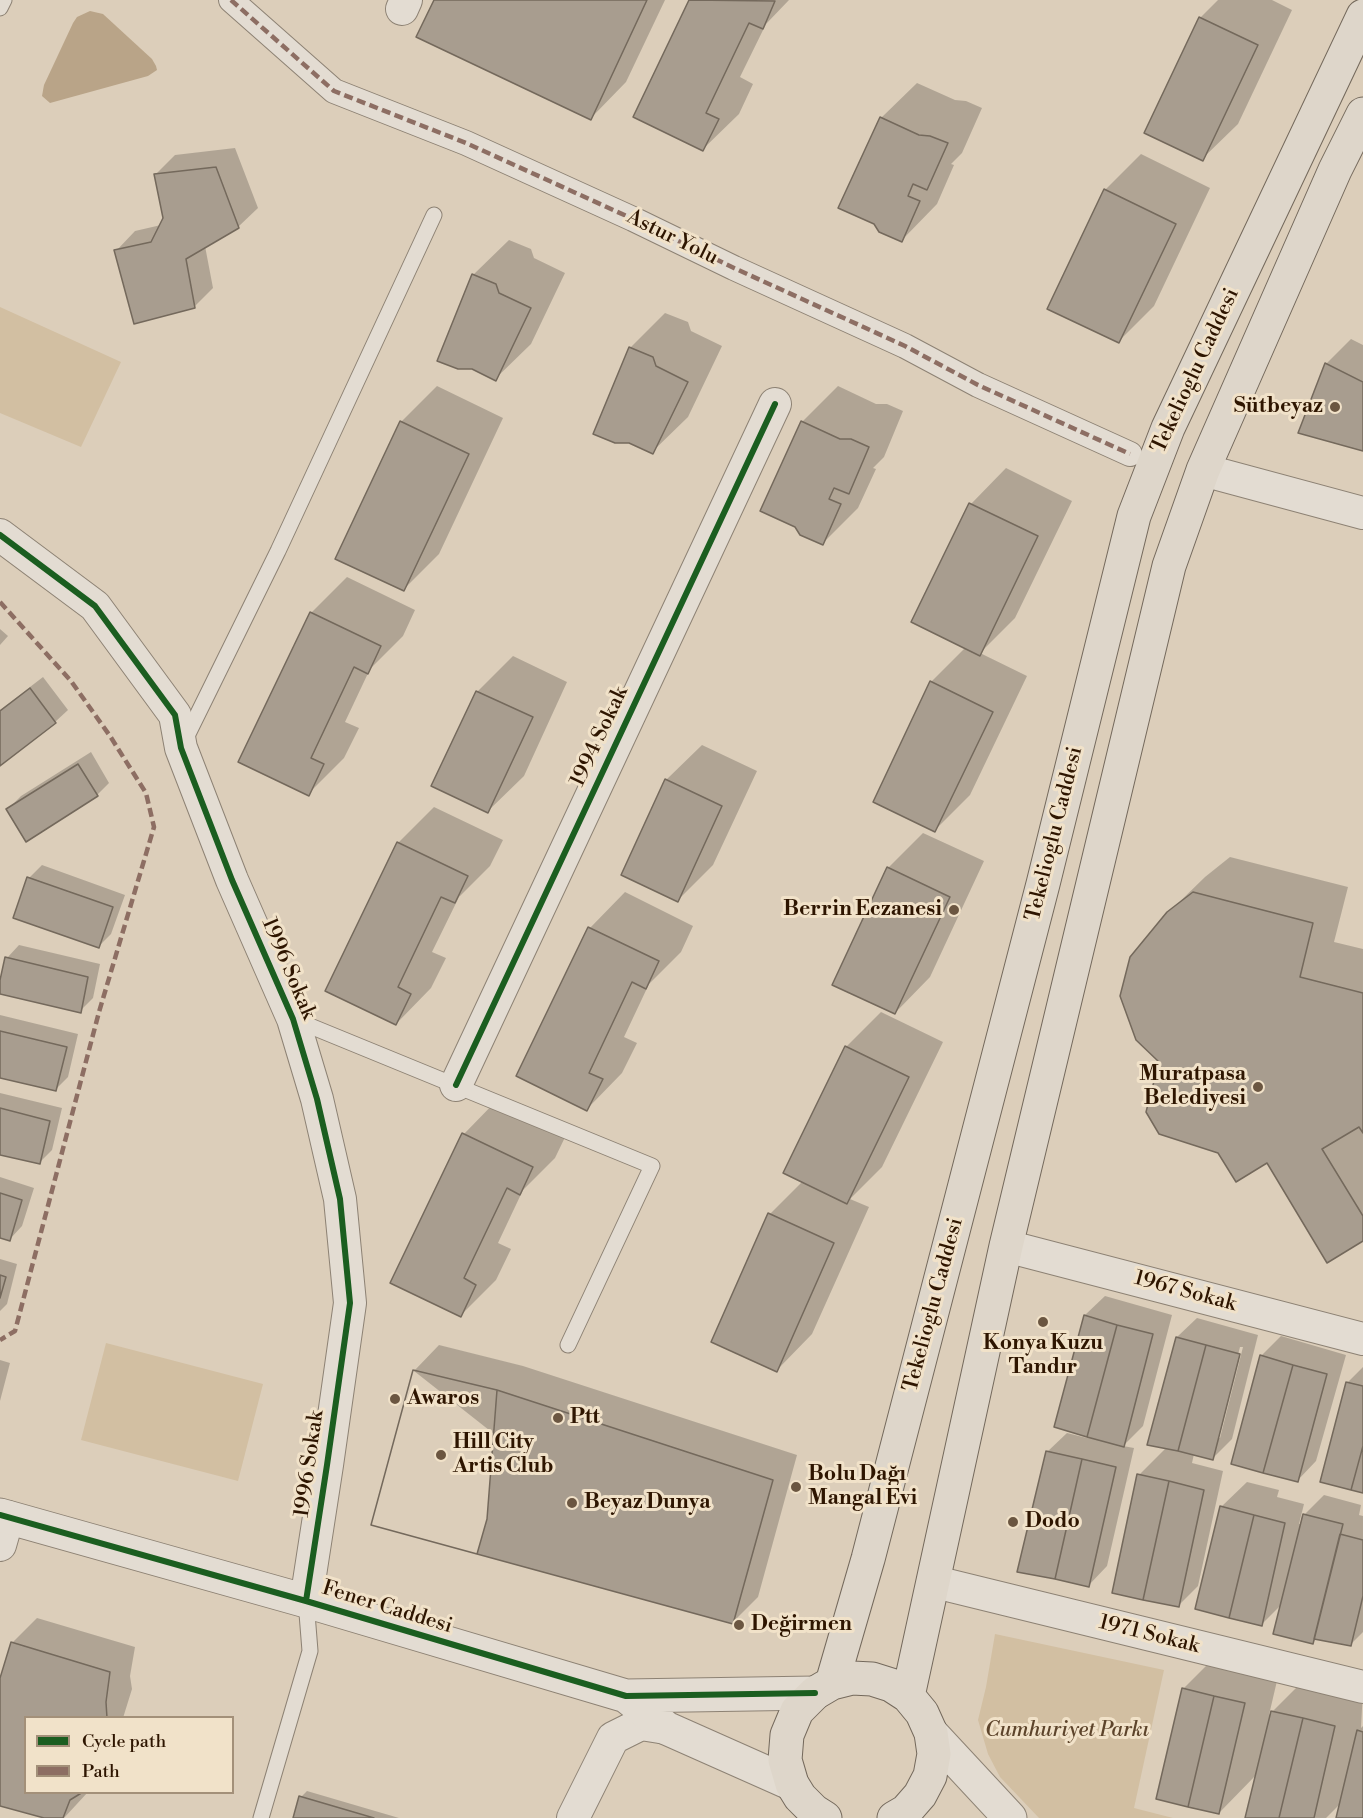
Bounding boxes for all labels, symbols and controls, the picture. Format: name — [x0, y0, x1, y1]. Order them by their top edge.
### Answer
street label: Astur Yolu — [622, 205, 722, 271]
street label: Tekelioglu Caddesi — [1147, 285, 1245, 457]
place label: Sütbeyaz — [1234, 394, 1323, 420]
marker: Sütbeyaz — [1328, 400, 1342, 414]
street label: 1994 Sokak — [566, 683, 634, 791]
street label: Tekelioglu Caddesi — [1021, 744, 1089, 924]
place label: Berrin Eczanesi — [783, 897, 942, 923]
marker: Berrin Eczanesi — [947, 903, 961, 917]
street label: 1996 Sokak — [255, 914, 321, 1024]
place label: Muratpasa Belediyesi — [1139, 1062, 1246, 1112]
marker: Muratpasa Belediyesi — [1251, 1080, 1265, 1094]
street label: Tekelioglu Caddesi — [899, 1215, 969, 1395]
street label: 1967 Sokak — [1131, 1266, 1239, 1318]
marker: Konya Kuzu Tandır — [1036, 1315, 1050, 1329]
place label: Konya Kuzu Tandır — [983, 1331, 1103, 1381]
place label: Awaros — [407, 1386, 479, 1412]
marker: Awaros — [388, 1392, 402, 1406]
place label: Ptt — [570, 1405, 600, 1431]
street label: 1996 Sokak — [290, 1409, 330, 1519]
marker: Ptt — [551, 1411, 565, 1425]
place label: Hill City Artis Club — [453, 1430, 554, 1480]
marker: Hill City Artis Club — [434, 1448, 448, 1462]
place label: Bolu Dağı Mangal Evi — [808, 1462, 917, 1512]
marker: Bolu Dağı Mangal Evi — [789, 1480, 803, 1494]
place label: Beyaz Dunya — [584, 1490, 711, 1516]
marker: Beyaz Dunya — [565, 1496, 579, 1510]
place label: Dodo — [1025, 1509, 1080, 1535]
marker: Dodo — [1006, 1515, 1020, 1529]
street label: Fener Caddesi — [319, 1576, 455, 1640]
street label: 1971 Sokak — [1096, 1610, 1202, 1660]
place label: Değirmen — [751, 1612, 852, 1638]
marker: Değirmen — [732, 1618, 746, 1632]
legend — [24, 1716, 234, 1794]
park label: Cumhuriyet Parkı — [985, 1718, 1149, 1744]
text: Cycle path — [82, 1730, 166, 1753]
text: Path — [82, 1760, 120, 1783]

